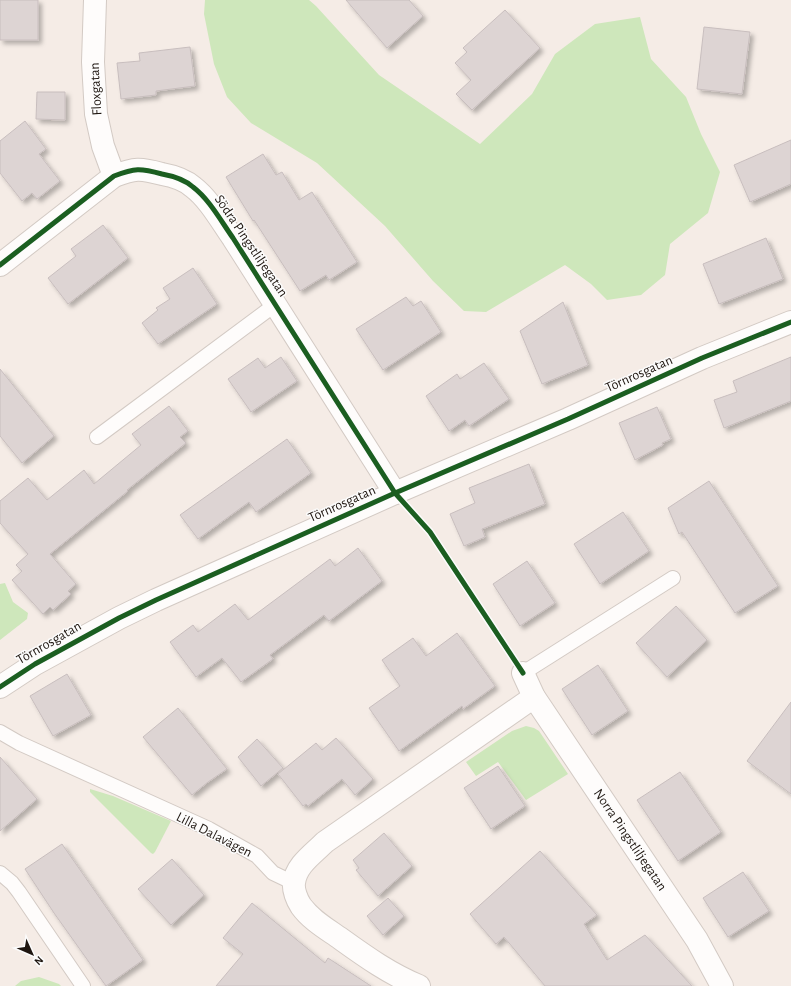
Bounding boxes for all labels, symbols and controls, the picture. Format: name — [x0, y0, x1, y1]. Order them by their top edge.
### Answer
street label: Floxgatan — [88, 62, 104, 116]
street label: Södra Pingstliljegatan — [212, 193, 290, 299]
street label: Törnrosgatan — [603, 353, 675, 395]
street label: Törnrosgatan — [306, 483, 378, 525]
street label: Törnrosgatan — [14, 619, 84, 667]
street label: Norra Pingstliljegatan — [591, 787, 669, 893]
street label: Lilla Dalavägen — [174, 810, 254, 860]
north arrow — [12, 934, 52, 974]
text: N — [32, 954, 45, 967]

